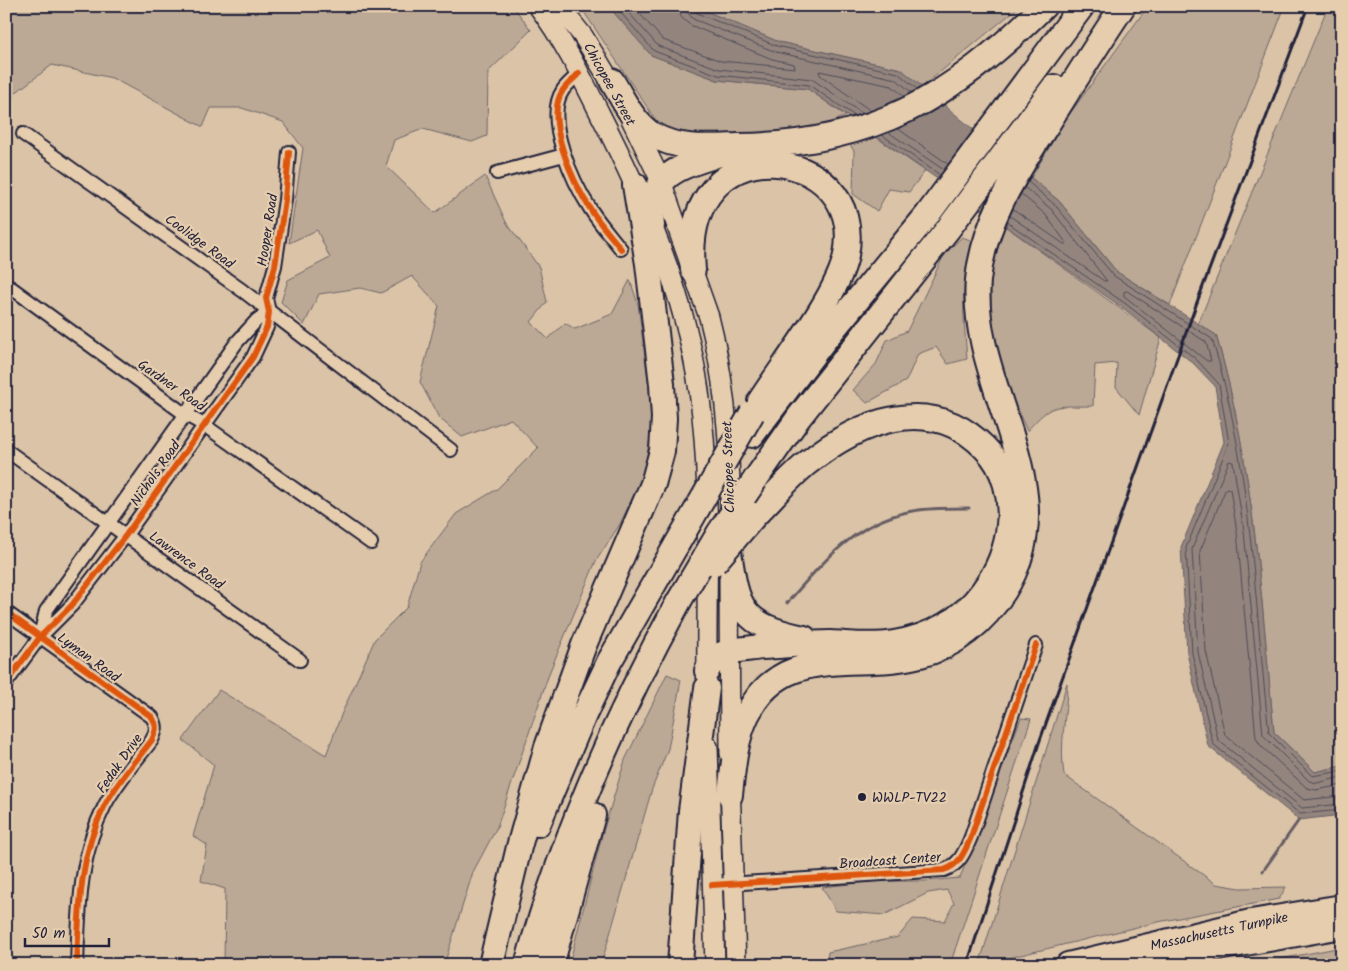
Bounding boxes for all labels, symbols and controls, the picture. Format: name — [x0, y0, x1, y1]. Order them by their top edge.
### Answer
street label: Chicopee Street — [577, 39, 641, 131]
street label: Hooper Road — [251, 191, 285, 268]
street label: Coolidge Road — [160, 209, 240, 275]
street label: Gardner Road — [133, 354, 211, 418]
street label: Chicopee Street — [716, 420, 742, 513]
street label: Nichols Road — [125, 435, 187, 511]
street label: Lawrence Road — [144, 526, 229, 596]
street label: Lyman Road — [52, 627, 125, 689]
street label: Fedak Drive — [91, 729, 149, 798]
place label: WWLP-TV22 — [872, 787, 947, 809]
marker: WWLP-TV22 — [856, 791, 868, 803]
street label: Broadcast Center — [839, 846, 943, 876]
street label: Massachusetts Turnpike — [1148, 906, 1291, 957]
scale bar — [25, 916, 109, 948]
text: 50 m — [32, 922, 66, 946]

